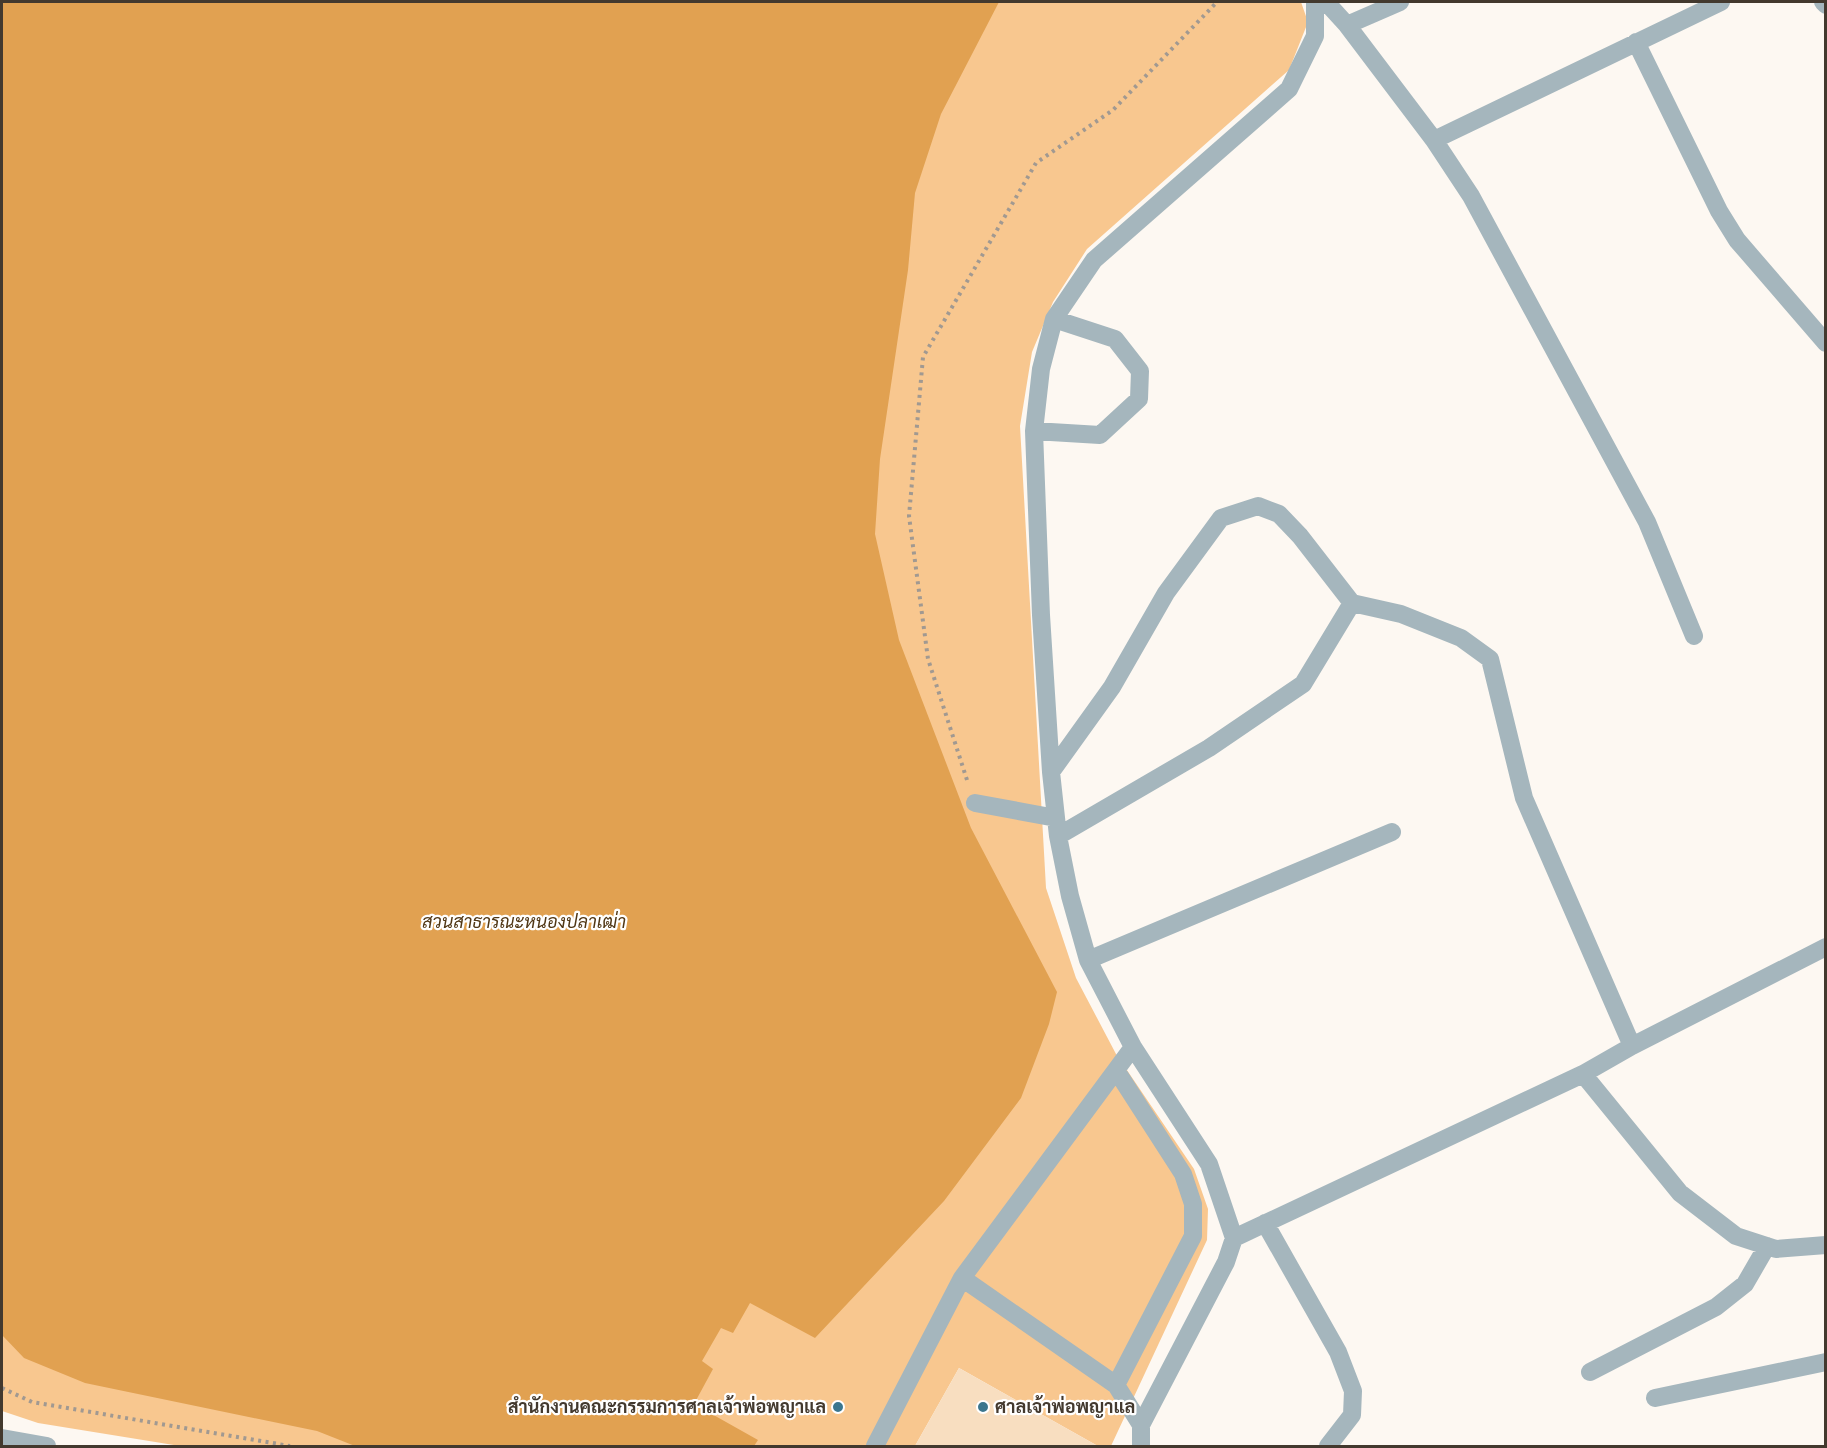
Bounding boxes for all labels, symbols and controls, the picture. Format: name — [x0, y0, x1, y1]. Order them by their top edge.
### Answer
park label: สวนสาธารณะหนองปลาเฒ่า — [422, 907, 626, 934]
place label: สำนักงานคณะกรรมการศาลเจ้าพ่อพญาแล — [508, 1392, 826, 1419]
place label: ศาลเจ้าพ่อพญาแล — [995, 1392, 1135, 1419]
marker: สำนักงานคณะกรรมการศาลเจ้าพ่อพญาแล — [831, 1400, 845, 1414]
marker: ศาลเจ้าพ่อพญาแล — [976, 1400, 990, 1414]

